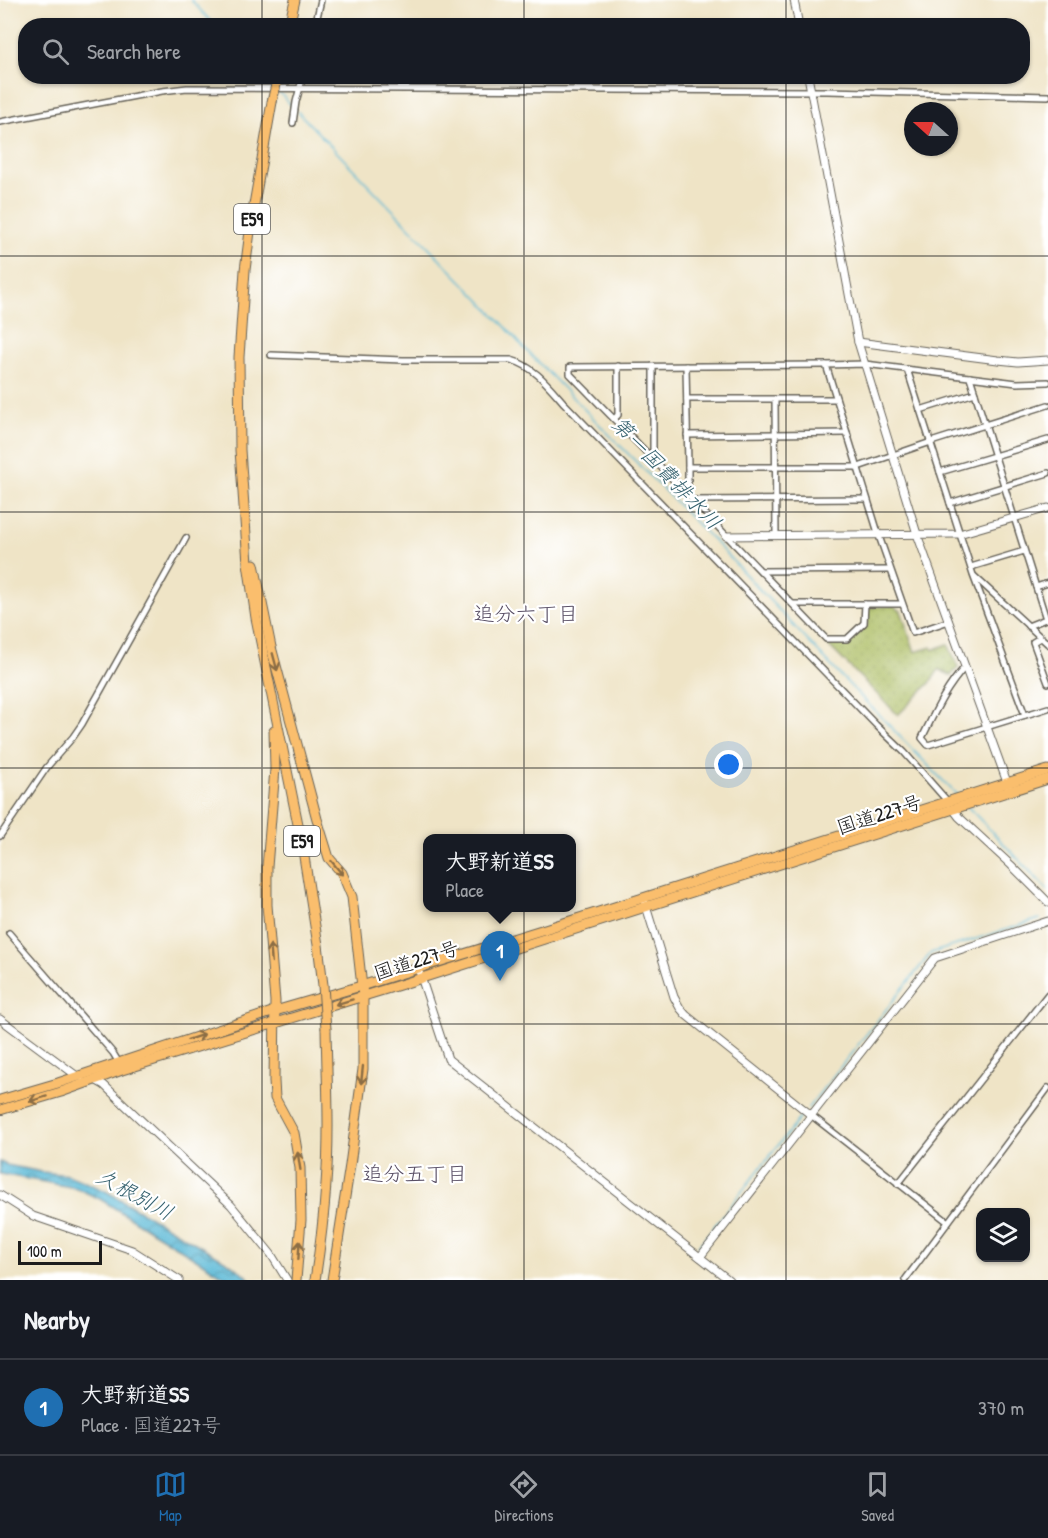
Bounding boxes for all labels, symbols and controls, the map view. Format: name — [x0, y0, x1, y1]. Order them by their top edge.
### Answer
search box — [18, 18, 1030, 84]
icon: search — [39, 35, 72, 68]
text: Search here — [87, 36, 181, 66]
north arrow — [904, 102, 958, 156]
road number: E59 — [234, 204, 270, 234]
water label: 第一国費排水川 — [606, 410, 728, 536]
district label: 追分六丁目 — [474, 599, 579, 628]
one-way arrow — [270, 652, 281, 671]
your location — [714, 750, 743, 779]
street label: 国道227号 — [833, 787, 925, 841]
road number: E59 — [284, 826, 320, 856]
popup — [423, 834, 576, 912]
text: 大野新道SS — [445, 846, 554, 876]
one-way arrow — [330, 859, 343, 875]
text: Place — [445, 876, 484, 903]
pin: 1 — [480, 932, 520, 981]
street label: 国道227号 — [370, 933, 462, 987]
one-way arrow — [265, 943, 276, 963]
one-way arrow — [335, 997, 354, 1008]
one-way arrow — [186, 1031, 205, 1042]
one-way arrow — [356, 1065, 367, 1085]
one-way arrow — [29, 1094, 48, 1105]
one-way arrow — [293, 1152, 304, 1172]
district label: 追分五丁目 — [363, 1159, 468, 1188]
water label: 久根別川 — [91, 1161, 179, 1227]
map controls — [976, 1208, 1030, 1262]
button: layers — [976, 1208, 1030, 1262]
scale bar — [18, 1238, 102, 1266]
text: 100 m — [27, 1240, 62, 1262]
one-way arrow — [294, 1240, 305, 1260]
text: Nearby — [24, 1302, 90, 1337]
text: 大野新道SS — [81, 1379, 189, 1409]
text: 1 — [40, 1394, 47, 1421]
text: 370 m — [978, 1394, 1024, 1421]
text: Place · 国道227号 — [81, 1411, 221, 1438]
tab: Map — [154, 1468, 187, 1526]
tab: Directions — [495, 1468, 553, 1526]
tab: Saved — [861, 1468, 894, 1526]

